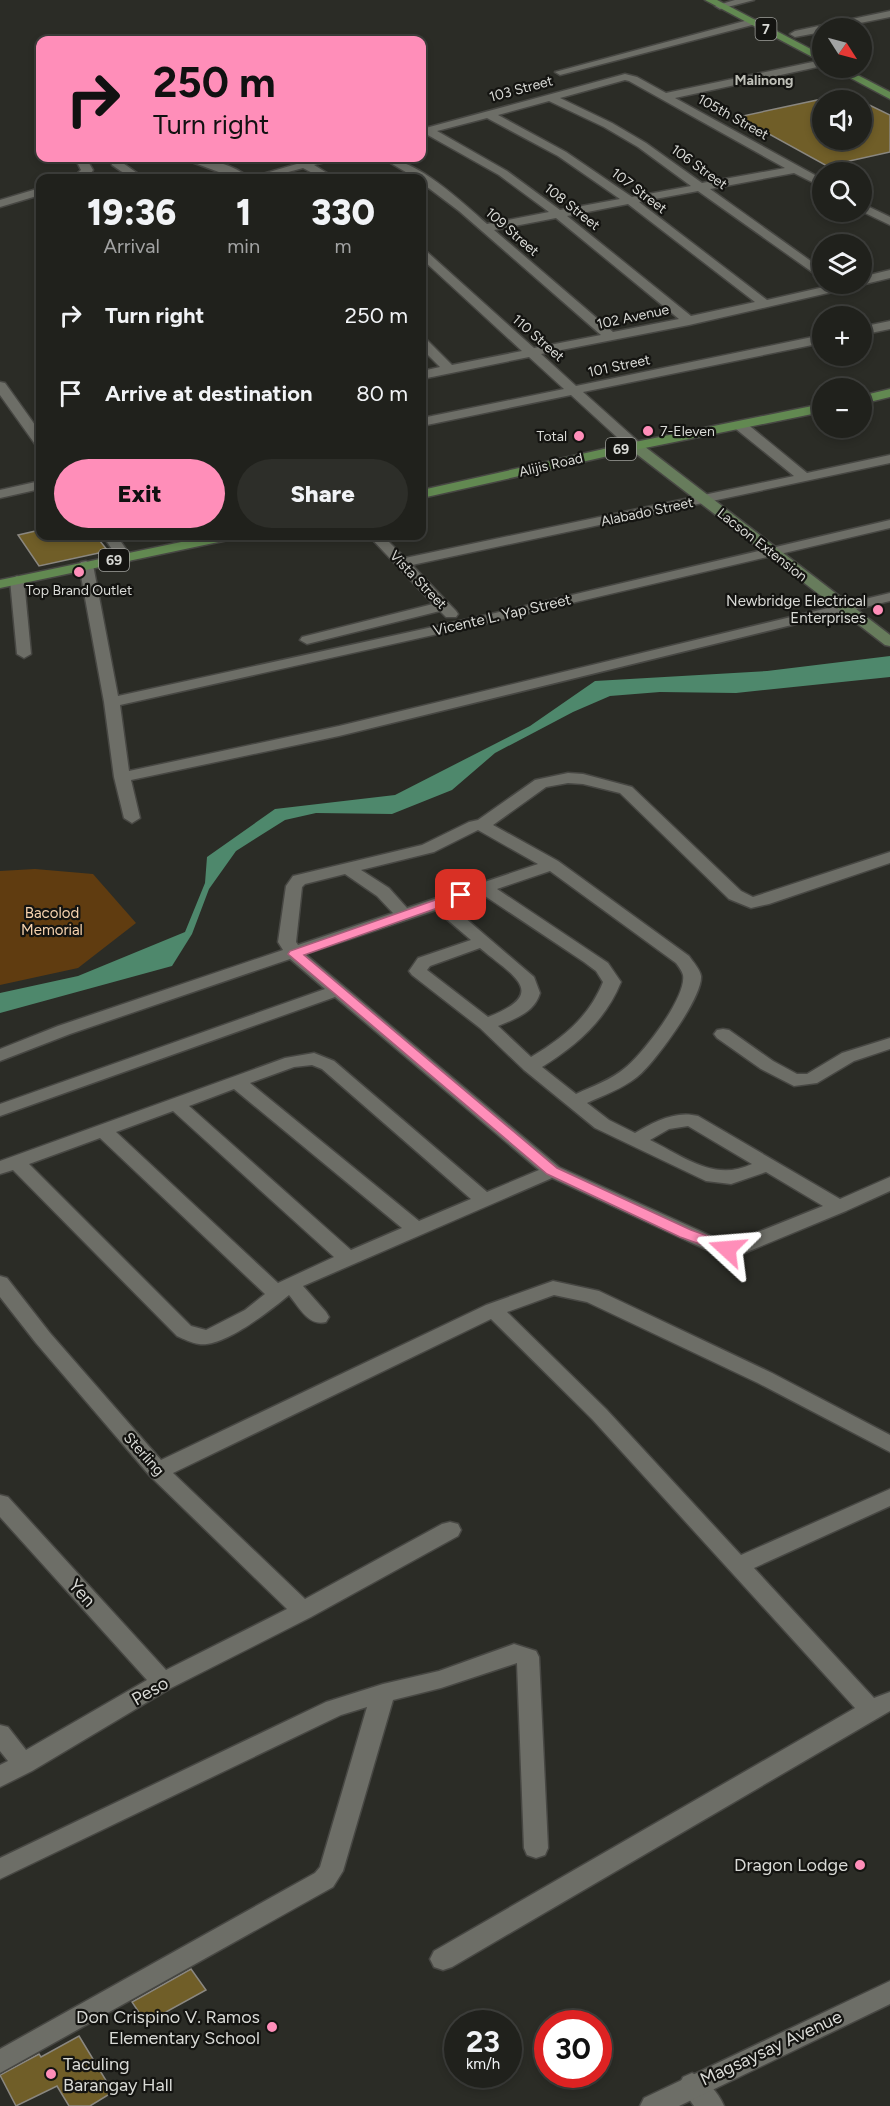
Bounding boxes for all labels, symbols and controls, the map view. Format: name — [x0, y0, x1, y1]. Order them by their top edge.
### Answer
road number: 7 — [756, 18, 777, 40]
north arrow — [812, 18, 872, 78]
map controls — [812, 18, 872, 438]
text: 250 m — [153, 57, 276, 108]
icon: right — [54, 60, 132, 138]
street label: 103 Street — [487, 72, 555, 106]
district label: Malinong — [734, 72, 794, 89]
button: sound — [812, 90, 872, 150]
street label: 105th Street — [695, 91, 771, 143]
text: Turn right — [153, 108, 269, 141]
street label: 106 Street — [668, 141, 730, 193]
button: search — [812, 162, 872, 222]
street label: 107 Street — [608, 165, 670, 217]
street label: 108 Street — [541, 180, 603, 234]
text: 19:36 — [87, 191, 176, 234]
text: 1 — [236, 191, 251, 234]
text: 330 — [311, 191, 375, 234]
street label: 109 Street — [482, 204, 542, 260]
text: Arrival — [103, 234, 160, 258]
text: min — [227, 234, 260, 258]
text: m — [335, 234, 352, 258]
button: layers — [812, 234, 872, 294]
icon: right — [54, 299, 87, 332]
street label: 102 Avenue — [595, 301, 671, 333]
text: Turn right — [105, 302, 204, 329]
text: 250 m — [345, 302, 408, 329]
button: + — [812, 306, 872, 366]
street label: 110 Street — [509, 311, 567, 365]
street label: 101 Street — [586, 351, 652, 381]
icon: arrive — [54, 377, 87, 410]
button: − — [812, 378, 872, 438]
text: Arrive at destination — [105, 380, 313, 407]
text: 80 m — [356, 380, 408, 407]
place label: 7-Eleven — [660, 423, 715, 440]
marker: 7-Eleven — [641, 424, 655, 438]
place label: Total — [537, 428, 567, 445]
marker: Total — [572, 429, 586, 443]
road number: 69 — [606, 438, 636, 460]
street label: Alijis Road — [517, 449, 585, 481]
button: Exit — [54, 459, 225, 528]
button: Share — [237, 459, 408, 528]
street label: Alabado Street — [599, 494, 695, 530]
street label: Lacson Extension — [714, 505, 810, 585]
street label: Vista Street — [386, 547, 450, 613]
road number: 69 — [99, 549, 129, 571]
marker: Top Brand Outlet — [72, 565, 86, 579]
place label: Top Brand Outlet — [26, 582, 132, 599]
street label: Vicente L. Yap Street — [431, 590, 573, 640]
place label: Newbridge Electrical Enterprises — [726, 592, 866, 627]
marker: Newbridge Electrical Enterprises — [871, 603, 885, 617]
pin — [435, 869, 486, 920]
icon: arrive — [444, 878, 477, 911]
park label: Bacolod Memorial — [21, 904, 83, 939]
position arrow — [695, 1217, 759, 1281]
street label: Sterling — [120, 1429, 168, 1479]
street label: Yen — [64, 1575, 100, 1611]
street label: Peso — [128, 1672, 172, 1710]
place label: Dragon Lodge — [734, 1854, 848, 1876]
marker: Dragon Lodge — [853, 1858, 867, 1872]
street label: Magsaysay Avenue — [697, 2005, 846, 2091]
place label: Don Crispino V. Ramos Elementary School — [76, 2006, 260, 2049]
speed limit sign: 30 — [534, 2010, 612, 2088]
marker: Don Crispino V. Ramos Elementary School — [265, 2020, 279, 2034]
text: 23 — [466, 2023, 500, 2060]
place label: Taculing Barangay Hall — [63, 2053, 173, 2096]
text: km/h — [466, 2055, 500, 2073]
marker: Taculing Barangay Hall — [44, 2067, 58, 2081]

